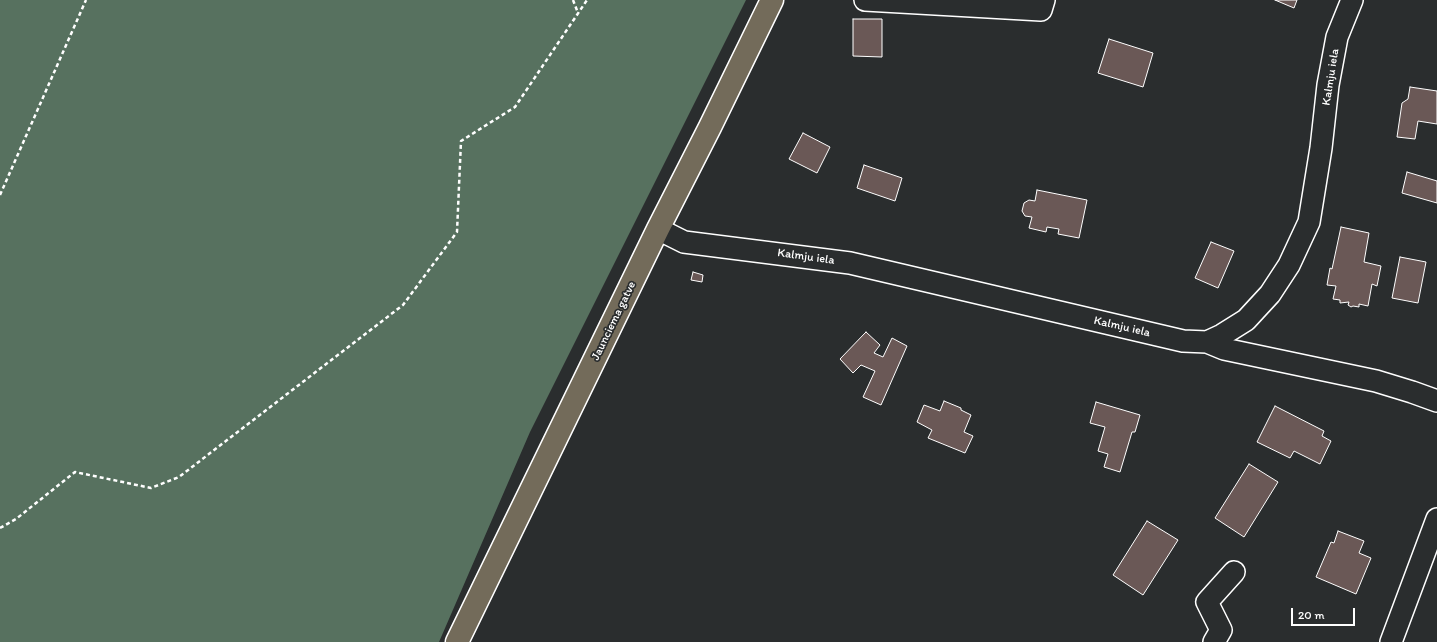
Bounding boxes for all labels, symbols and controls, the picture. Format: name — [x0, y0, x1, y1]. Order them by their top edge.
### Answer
street label: Kalmju iela — [1319, 47, 1343, 107]
street label: Kalmju iela — [776, 246, 836, 268]
street label: Jaunciema gatve — [589, 279, 639, 363]
street label: Kalmju iela — [1092, 314, 1152, 340]
scale bar — [1293, 600, 1357, 626]
text: 20 m — [1298, 608, 1325, 622]

